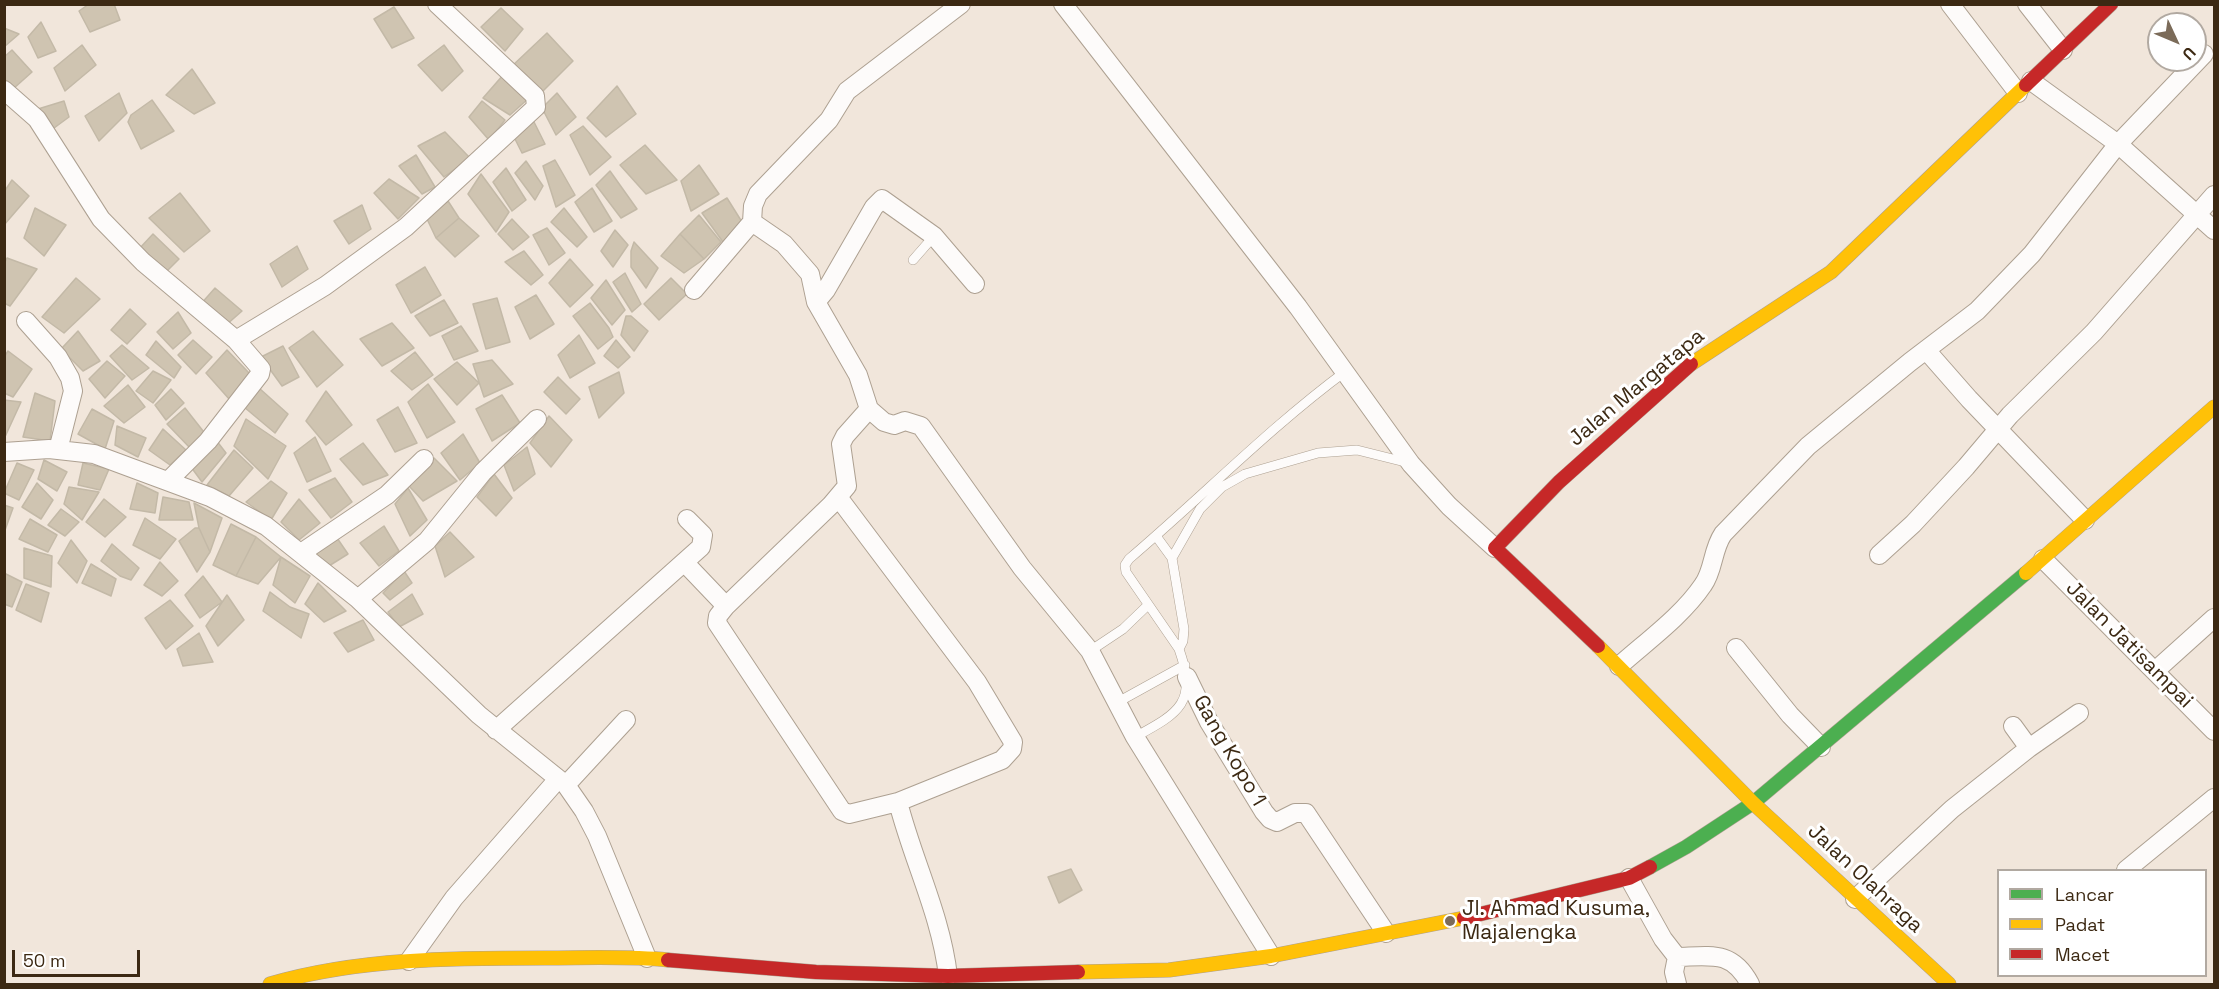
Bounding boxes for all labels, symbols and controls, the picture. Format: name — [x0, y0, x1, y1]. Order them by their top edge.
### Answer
north arrow — [2147, 12, 2207, 72]
text: U — [2178, 42, 2200, 65]
street label: Jalan Margatapa — [1564, 324, 1710, 452]
street label: Jalan Jatisampai — [2060, 576, 2198, 714]
street label: Gang Kopo 1 — [1187, 691, 1271, 811]
street label: Jalan Olahraga — [1802, 819, 1928, 939]
legend — [1997, 869, 2207, 977]
text: Lancar — [2055, 883, 2114, 906]
place label: Jl. Ahmad Kusuma, Majalengka — [1462, 896, 1650, 946]
text: Padat — [2055, 913, 2105, 936]
marker: Jl. Ahmad Kusuma, Majalengka — [1443, 914, 1457, 928]
scale bar — [15, 938, 142, 976]
text: Macet — [2055, 943, 2110, 966]
text: 50 m — [23, 949, 65, 972]

